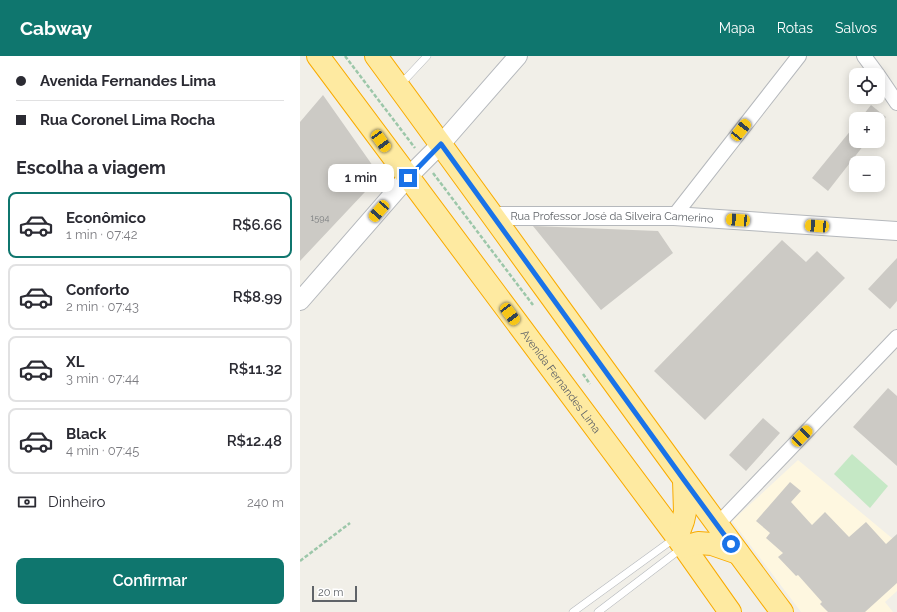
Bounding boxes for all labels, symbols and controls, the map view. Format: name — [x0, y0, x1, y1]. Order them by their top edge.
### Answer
text: Cabway — [20, 17, 92, 39]
text: Mapa — [719, 20, 755, 36]
text: Rotas — [777, 20, 813, 36]
text: Salvos — [835, 20, 877, 36]
map controls — [849, 68, 885, 192]
button: locate — [849, 68, 885, 104]
text: Avenida Fernandes Lima — [40, 72, 216, 90]
text: Rua Coronel Lima Rocha — [40, 111, 215, 129]
button: + — [849, 112, 885, 148]
car — [729, 117, 753, 143]
car — [369, 128, 393, 154]
button: − — [849, 156, 885, 192]
text: Escolha a viagem — [16, 157, 166, 178]
callout: 1 min — [328, 164, 394, 192]
route end — [399, 169, 417, 187]
text: 1 min — [345, 170, 377, 185]
car — [367, 198, 391, 224]
icon: car — [18, 207, 54, 243]
text: Econômico — [66, 209, 146, 227]
street label: Rua Professor José da Silveira Camerino — [510, 210, 714, 226]
house number: 1594 — [311, 213, 330, 223]
car — [726, 213, 750, 227]
text: R$6.66 — [232, 216, 282, 234]
car — [805, 219, 829, 233]
text: 1 min · 07:42 — [66, 227, 137, 242]
icon: car — [18, 279, 54, 315]
text: Conforto — [66, 281, 129, 299]
text: R$8.99 — [233, 288, 282, 306]
text: 2 min · 07:43 — [66, 299, 139, 314]
car — [498, 301, 522, 327]
street label: Avenida Fernandes Lima — [518, 328, 603, 436]
icon: car — [18, 351, 54, 387]
text: XL — [66, 353, 84, 371]
text: R$11.32 — [229, 360, 282, 378]
text: 3 min · 07:44 — [66, 371, 139, 386]
icon: car — [18, 423, 54, 459]
car — [789, 423, 815, 449]
text: Black — [66, 425, 106, 443]
text: R$12.48 — [227, 432, 282, 450]
text: 4 min · 07:45 — [66, 443, 139, 458]
icon: cash — [16, 491, 38, 513]
text: Dinheiro — [48, 493, 106, 511]
text: 240 m — [247, 495, 284, 510]
route start — [722, 535, 740, 553]
button: Confirmar — [16, 558, 284, 604]
scale bar — [312, 584, 357, 603]
text: 20 m — [318, 586, 343, 599]

